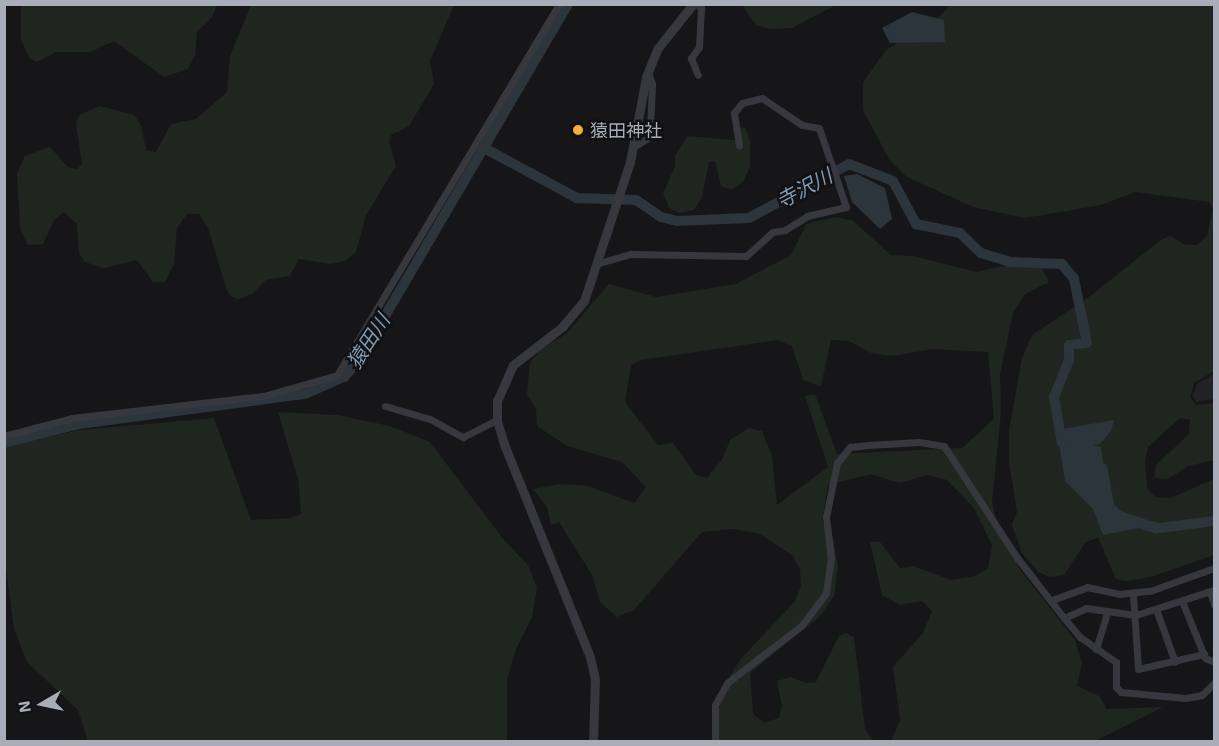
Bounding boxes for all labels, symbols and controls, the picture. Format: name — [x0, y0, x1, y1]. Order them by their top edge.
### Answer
place label: 猿田神社 — [590, 119, 662, 141]
marker: 猿田神社 — [571, 123, 585, 137]
water label: 寺沢川 — [772, 163, 836, 213]
water label: 猿田川 — [342, 309, 394, 373]
north arrow — [12, 674, 72, 734]
text: N — [13, 700, 34, 714]

